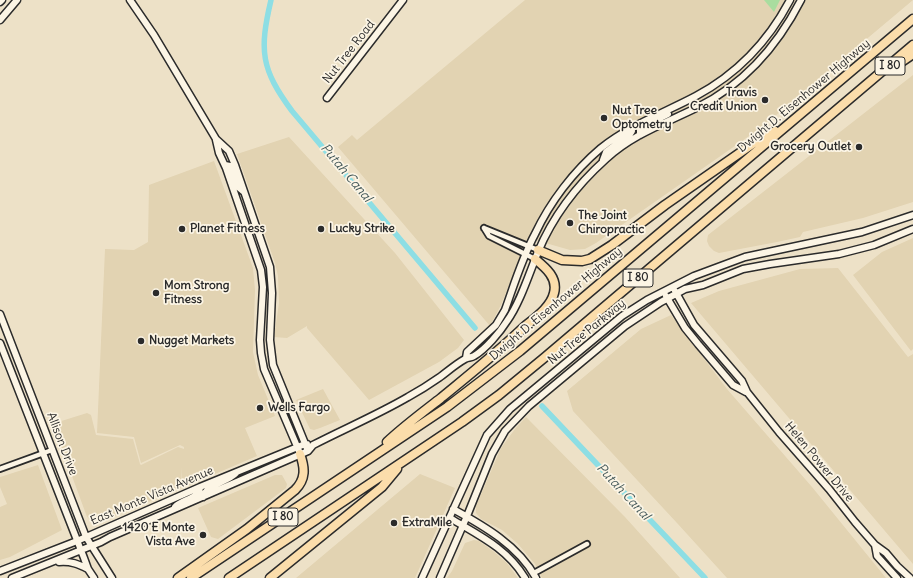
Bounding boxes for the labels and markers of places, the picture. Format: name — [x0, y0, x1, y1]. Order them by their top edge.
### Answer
place label: Travis Credit Union — [690, 86, 757, 114]
marker: Travis Credit Union — [760, 95, 770, 105]
place label: Nut Tree Optometry — [612, 104, 672, 132]
marker: Nut Tree Optometry — [599, 113, 609, 123]
place label: Grocery Outlet — [770, 140, 851, 154]
marker: Grocery Outlet — [854, 142, 864, 152]
place label: The Joint Chiropractic — [578, 209, 644, 237]
marker: The Joint Chiropractic — [565, 218, 575, 228]
place label: Planet Fitness — [190, 222, 265, 236]
place label: Lucky Strike — [329, 222, 395, 236]
marker: Planet Fitness — [177, 224, 187, 234]
marker: Lucky Strike — [316, 224, 326, 234]
place label: Mom Strong Fitness — [164, 279, 229, 307]
marker: Mom Strong Fitness — [151, 288, 161, 298]
place label: Nugget Markets — [149, 334, 234, 348]
marker: Nugget Markets — [136, 336, 146, 346]
place label: Wells Fargo — [268, 401, 330, 415]
marker: Wells Fargo — [255, 403, 265, 413]
place label: ExtraMile — [402, 516, 452, 530]
marker: ExtraMile — [389, 518, 399, 528]
place label: 1420 E Monte Vista Ave — [122, 521, 195, 549]
marker: 1420 E Monte Vista Ave — [198, 530, 208, 540]

